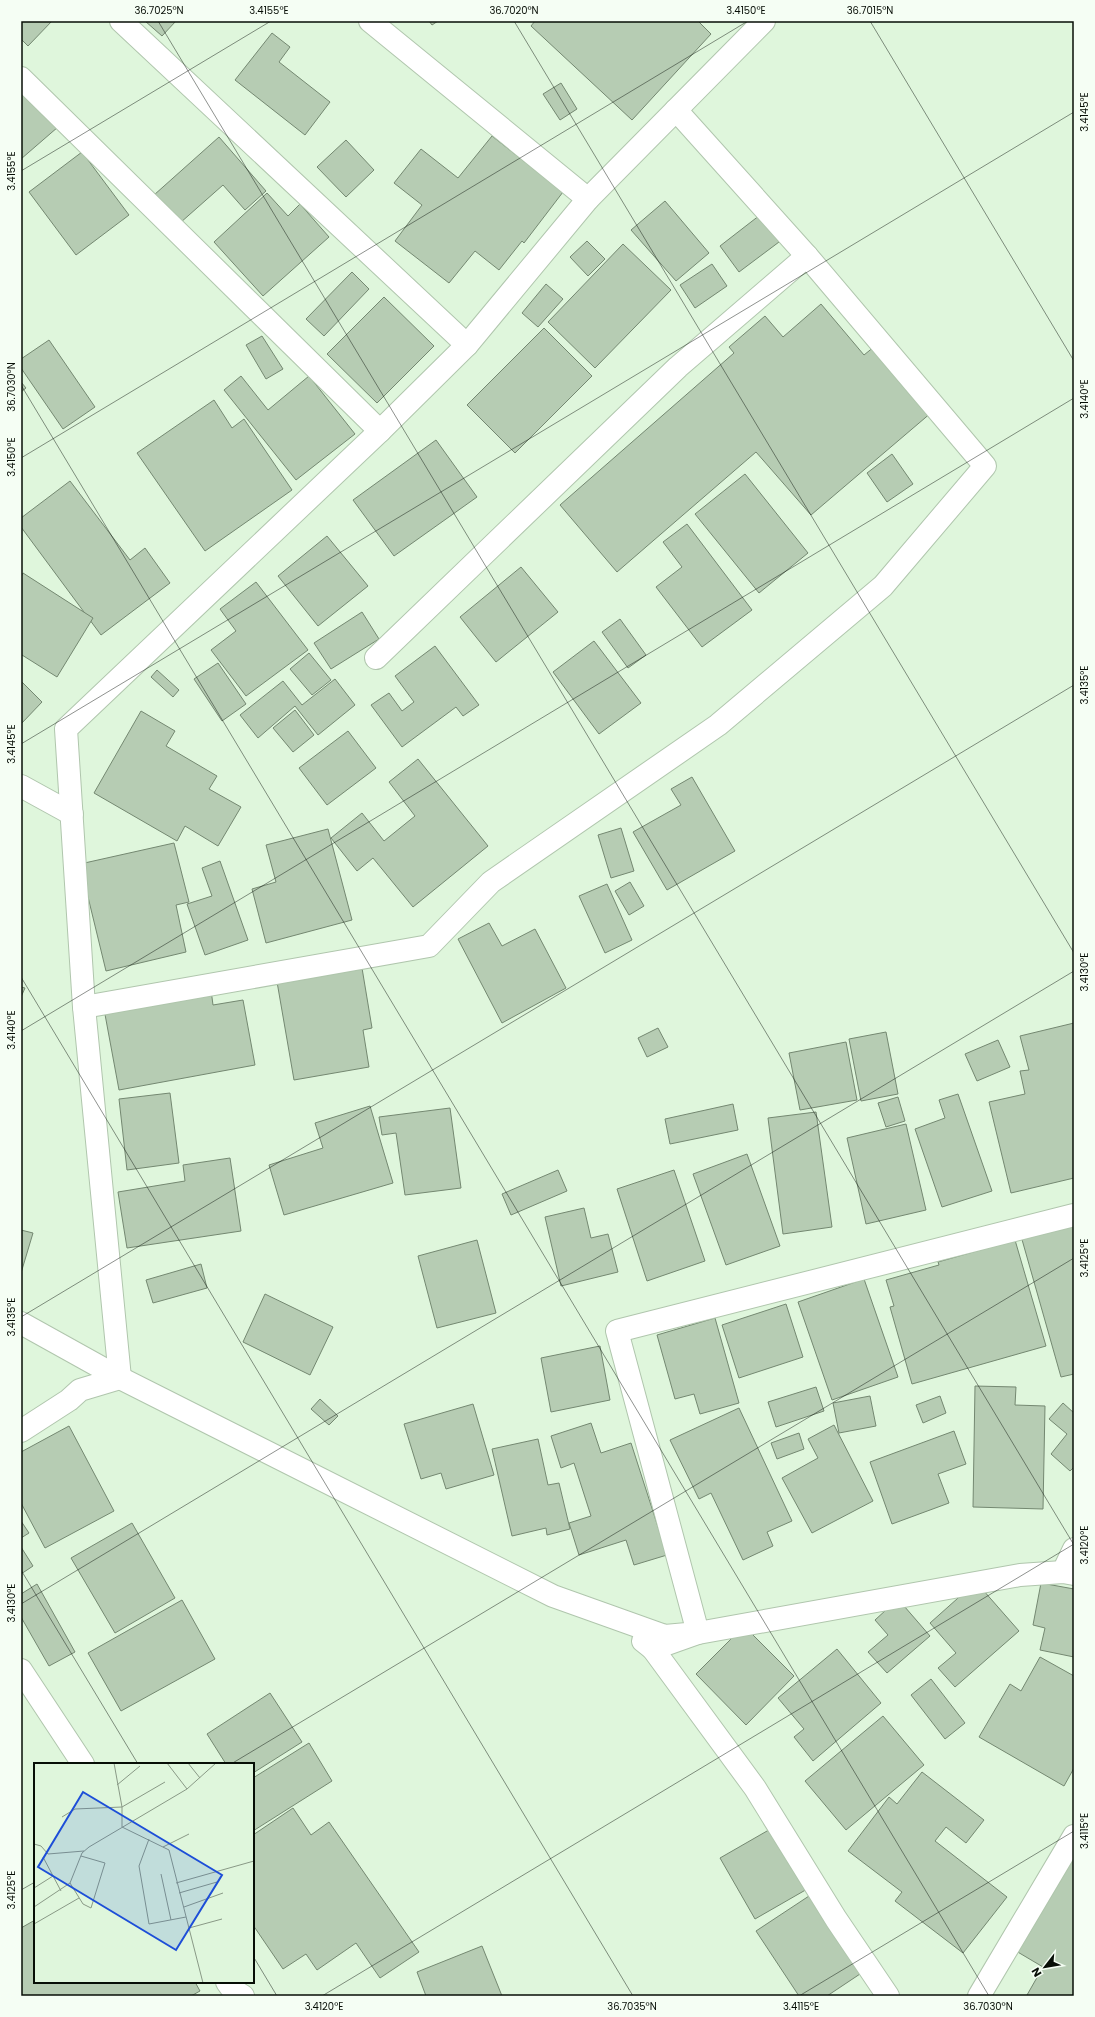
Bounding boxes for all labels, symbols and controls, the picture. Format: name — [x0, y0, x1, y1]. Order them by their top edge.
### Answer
text: 36.7025°N — [134, 3, 184, 18]
text: 3.4155°E — [249, 3, 289, 18]
text: 36.7020°N — [489, 3, 539, 18]
text: 3.4150°E — [726, 3, 766, 18]
text: 36.7015°N — [847, 3, 893, 18]
text: 3.4145°E — [1077, 92, 1092, 132]
text: 3.4155°E — [4, 151, 19, 191]
text: 36.7030°N — [4, 362, 19, 412]
text: 3.4140°E — [1077, 379, 1092, 419]
text: 3.4150°E — [4, 437, 19, 477]
text: 3.4135°E — [1077, 666, 1092, 704]
text: 3.4145°E — [4, 724, 19, 764]
text: 3.4130°E — [1077, 953, 1092, 991]
text: 3.4140°E — [4, 1010, 19, 1050]
text: 3.4125°E — [1077, 1239, 1092, 1277]
text: 3.4135°E — [4, 1298, 19, 1336]
text: 3.4120°E — [1077, 1526, 1092, 1564]
text: 3.4130°E — [4, 1584, 19, 1622]
inset map — [34, 1763, 254, 1983]
text: 3.4115°E — [1077, 1813, 1092, 1849]
text: 3.4125°E — [4, 1871, 19, 1909]
north arrow — [1025, 1947, 1065, 1987]
text: N — [1027, 1964, 1045, 1980]
text: 3.4120°E — [305, 1999, 343, 2014]
text: 36.7035°N — [607, 1999, 657, 2014]
text: 3.4115°E — [783, 1999, 819, 2014]
text: 36.7030°N — [963, 1999, 1013, 2014]

